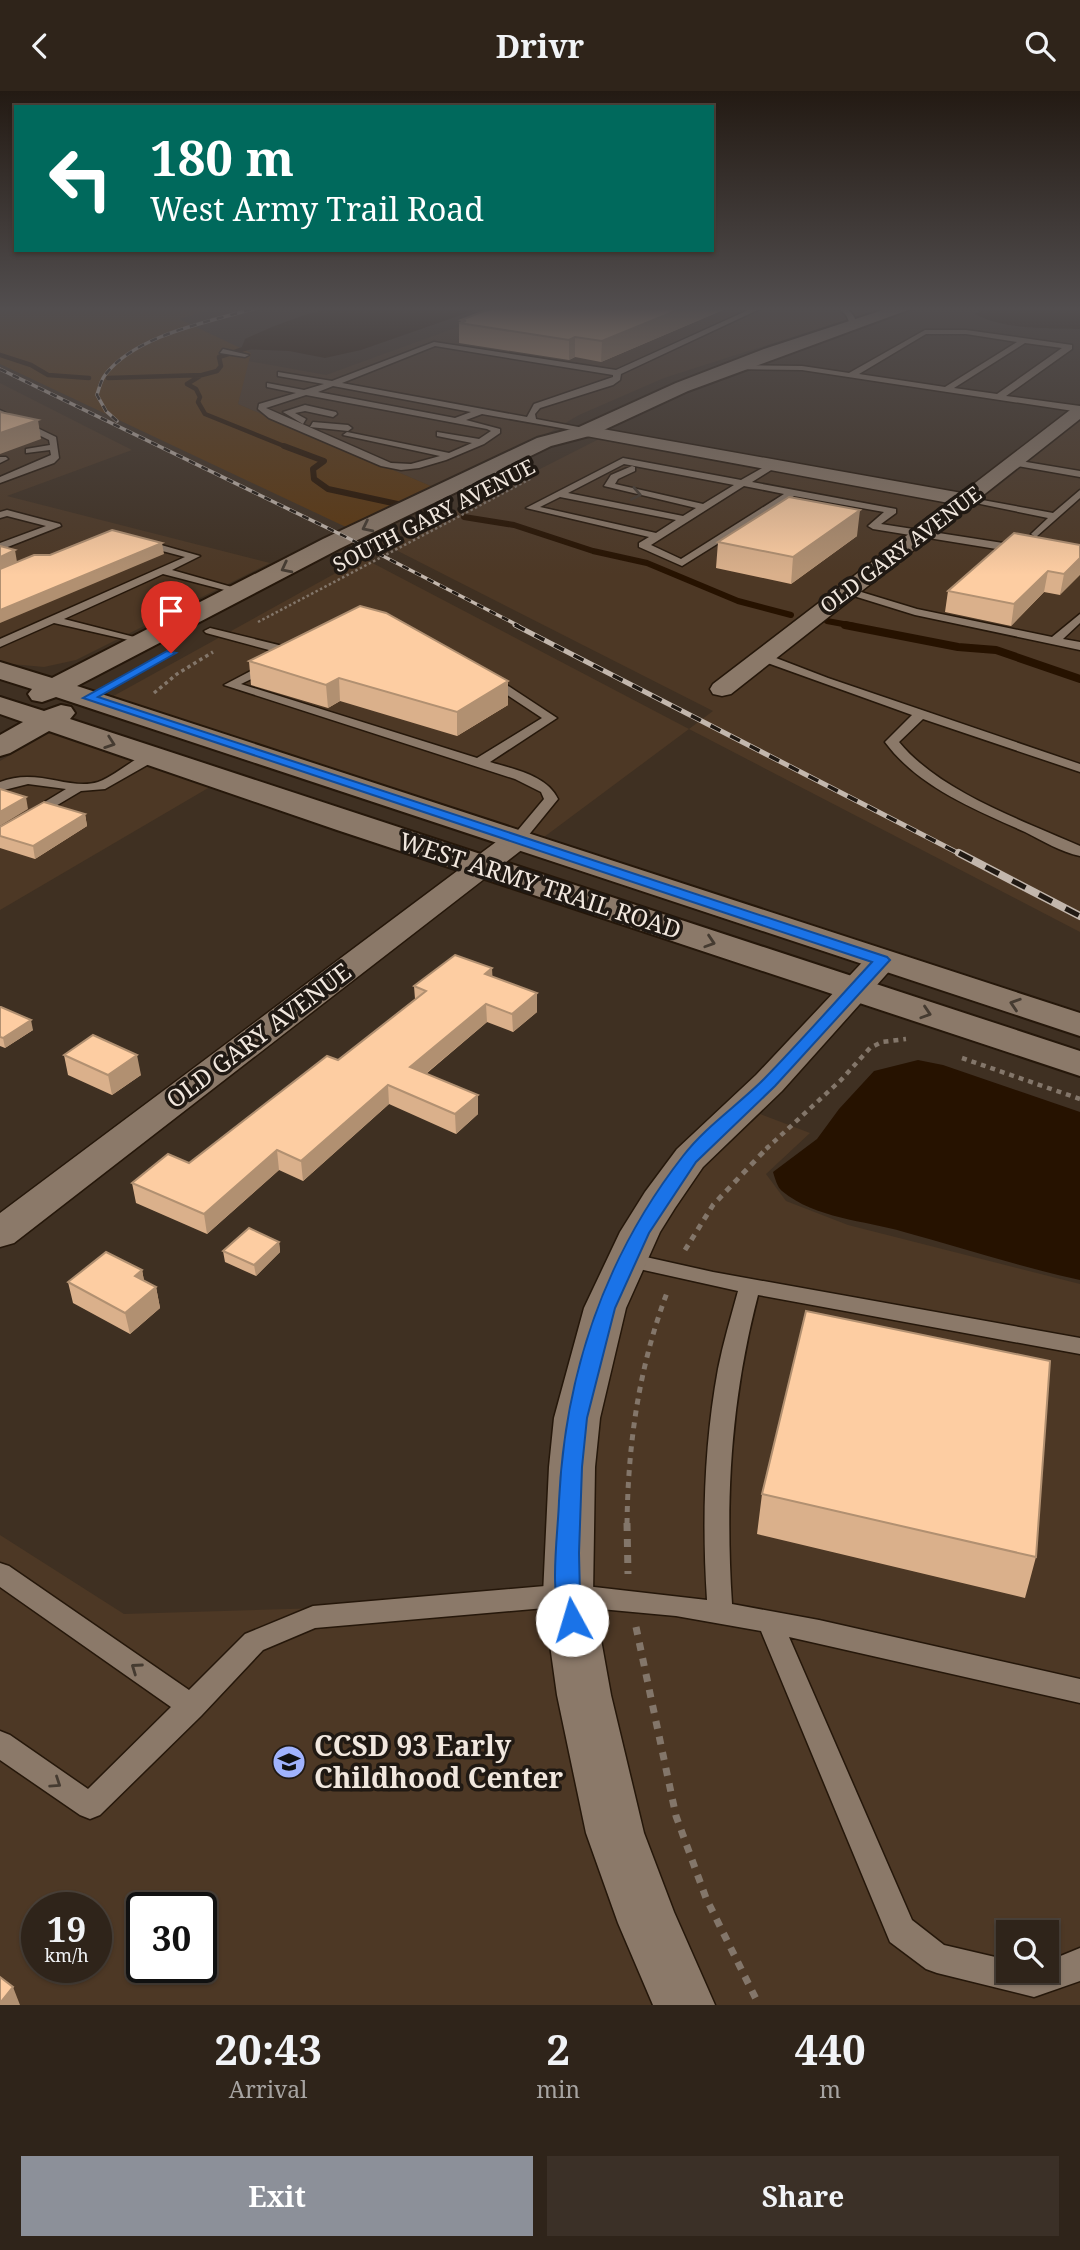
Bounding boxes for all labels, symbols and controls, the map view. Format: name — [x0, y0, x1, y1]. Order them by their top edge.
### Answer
text: Drivr — [496, 24, 584, 67]
icon: back — [21, 27, 59, 65]
icon: search — [1021, 27, 1059, 65]
text: 180 m — [150, 124, 294, 190]
icon: left — [35, 133, 126, 224]
text: West Army Trail Road — [150, 187, 484, 230]
street label: SOUTH GARY AVENUE — [328, 452, 539, 578]
street label: OLD GARY AVENUE — [814, 479, 987, 619]
one-way arrow — [630, 485, 642, 500]
one-way arrow — [362, 518, 374, 532]
one-way arrow — [280, 559, 293, 573]
pin — [141, 581, 201, 653]
icon: arrive — [152, 592, 190, 630]
one-way arrow — [104, 735, 116, 749]
street label: WEST ARMY TRAIL ROAD — [395, 823, 686, 946]
one-way arrow — [703, 934, 715, 948]
street label: OLD GARY AVENUE — [159, 954, 357, 1115]
one-way arrow — [1009, 998, 1022, 1012]
one-way arrow — [919, 1005, 931, 1019]
position arrow — [535, 1583, 609, 1657]
one-way arrow — [131, 1664, 144, 1676]
place label: CCSD 93 Early Childhood Center — [314, 1726, 564, 1796]
school or university icon: CCSD 93 Early Childhood Center — [270, 1743, 308, 1781]
one-way arrow — [48, 1775, 61, 1787]
speed limit sign: 30 — [126, 1892, 217, 1983]
text: 19 — [47, 1905, 86, 1952]
map controls — [996, 1920, 1059, 1983]
button: search — [996, 1920, 1059, 1983]
text: km/h — [44, 1943, 89, 1967]
text: 20:43 — [214, 2020, 322, 2077]
text: 2 — [546, 2020, 570, 2077]
text: 440 — [794, 2020, 866, 2077]
text: Arrival — [229, 2073, 307, 2105]
text: min — [536, 2073, 580, 2105]
text: m — [819, 2073, 841, 2105]
button: Exit — [21, 2156, 533, 2236]
button: Share — [547, 2156, 1059, 2236]

